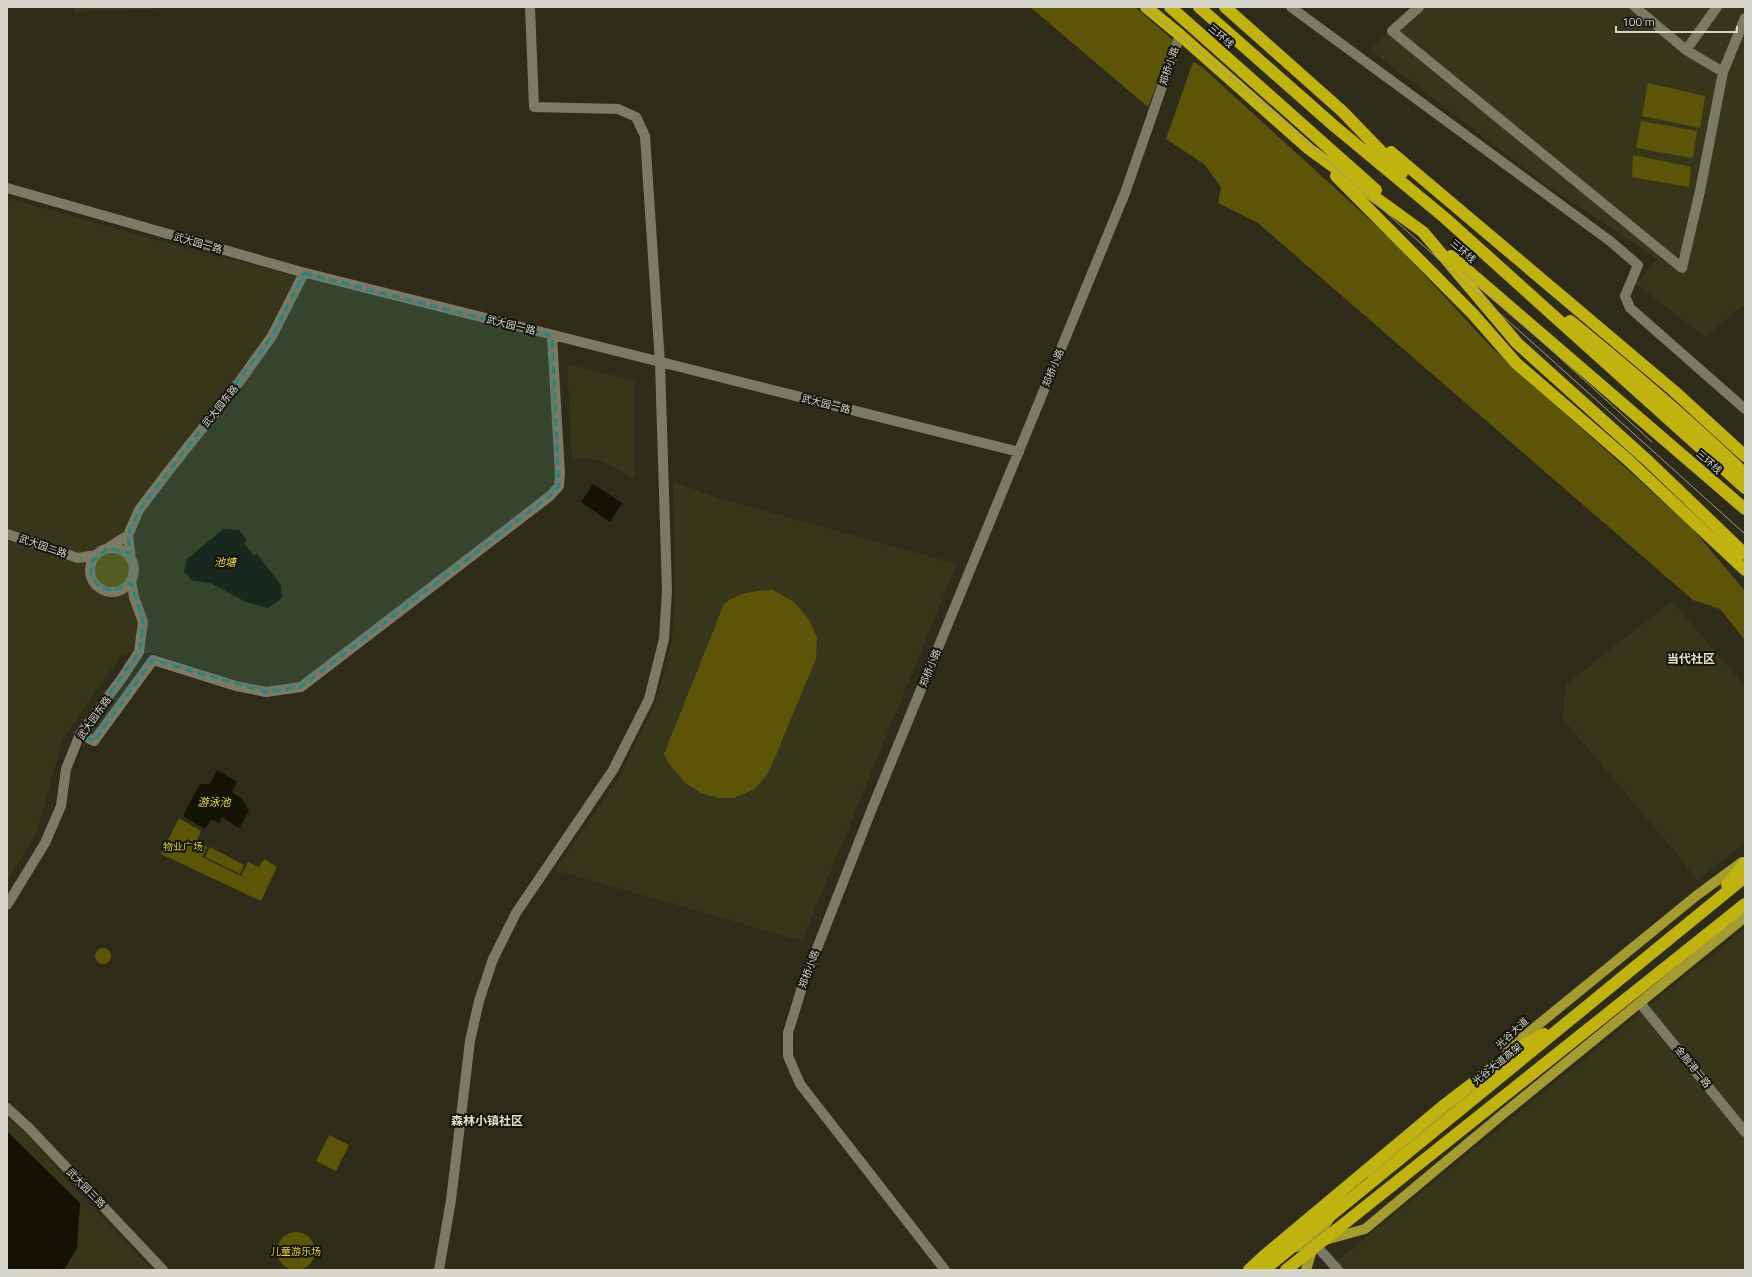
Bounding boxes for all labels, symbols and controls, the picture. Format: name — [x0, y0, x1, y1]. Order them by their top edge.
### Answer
scale bar — [1616, 8, 1737, 34]
text: 100 m — [1622, 12, 1655, 31]
street label: 三环线 — [1205, 20, 1237, 52]
street label: 郑桥小路 — [1155, 45, 1183, 87]
street label: 武大园一路 — [172, 229, 224, 257]
street label: 三环线 — [1447, 235, 1479, 267]
street label: 武大园一路 — [485, 312, 537, 338]
street label: 郑桥小路 — [1039, 347, 1067, 389]
street label: 武大园东路 — [198, 382, 242, 430]
street label: 武大园一路 — [800, 391, 852, 417]
street label: 三环线 — [1693, 446, 1725, 478]
street label: 武大园二路 — [17, 531, 69, 561]
water label: 池塘 — [214, 554, 238, 570]
street label: 郑桥小路 — [916, 647, 944, 689]
district label: 当代社区 — [1667, 649, 1715, 668]
street label: 武大园东路 — [74, 693, 114, 743]
water label: 游泳池 — [198, 794, 231, 810]
park label: 物业广场 — [163, 839, 203, 854]
street label: 郑桥小路 — [795, 948, 823, 990]
street label: 光谷大道 — [1492, 1014, 1532, 1052]
street label: 光谷大道高架 — [1469, 1039, 1525, 1089]
street label: 金融港一路 — [1671, 1043, 1715, 1091]
district label: 森林小镇社区 — [451, 1111, 523, 1130]
street label: 武大园三路 — [63, 1165, 109, 1211]
park label: 儿童游乐场 — [271, 1244, 321, 1259]

